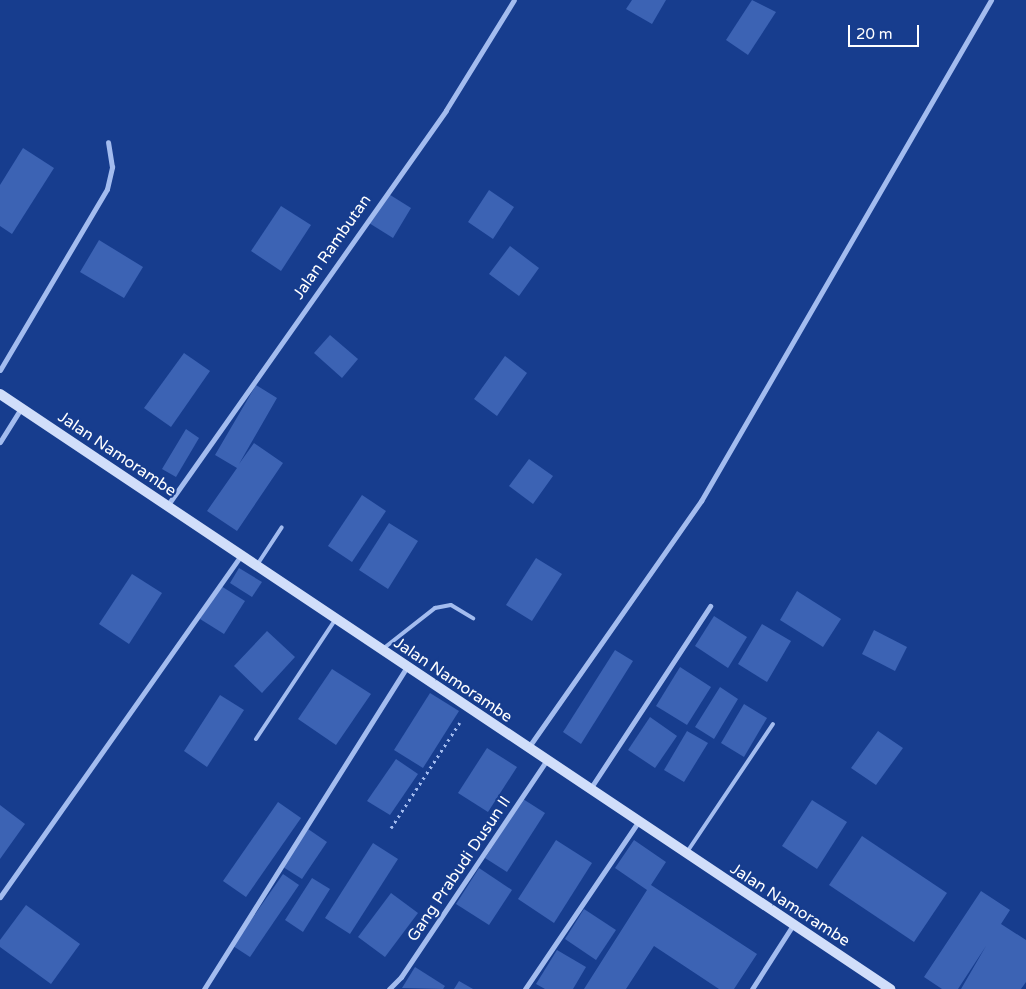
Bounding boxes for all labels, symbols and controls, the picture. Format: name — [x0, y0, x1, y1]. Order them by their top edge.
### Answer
scale bar — [851, 15, 922, 47]
text: 20 m — [856, 25, 893, 43]
street label: Jalan Rambutan — [289, 191, 375, 303]
street label: Jalan Namorambe — [54, 407, 180, 501]
street label: Jalan Namorambe — [390, 633, 516, 727]
street label: Gang Prabudi Dusun II — [403, 793, 515, 945]
street label: Jalan Namorambe — [727, 859, 853, 951]

